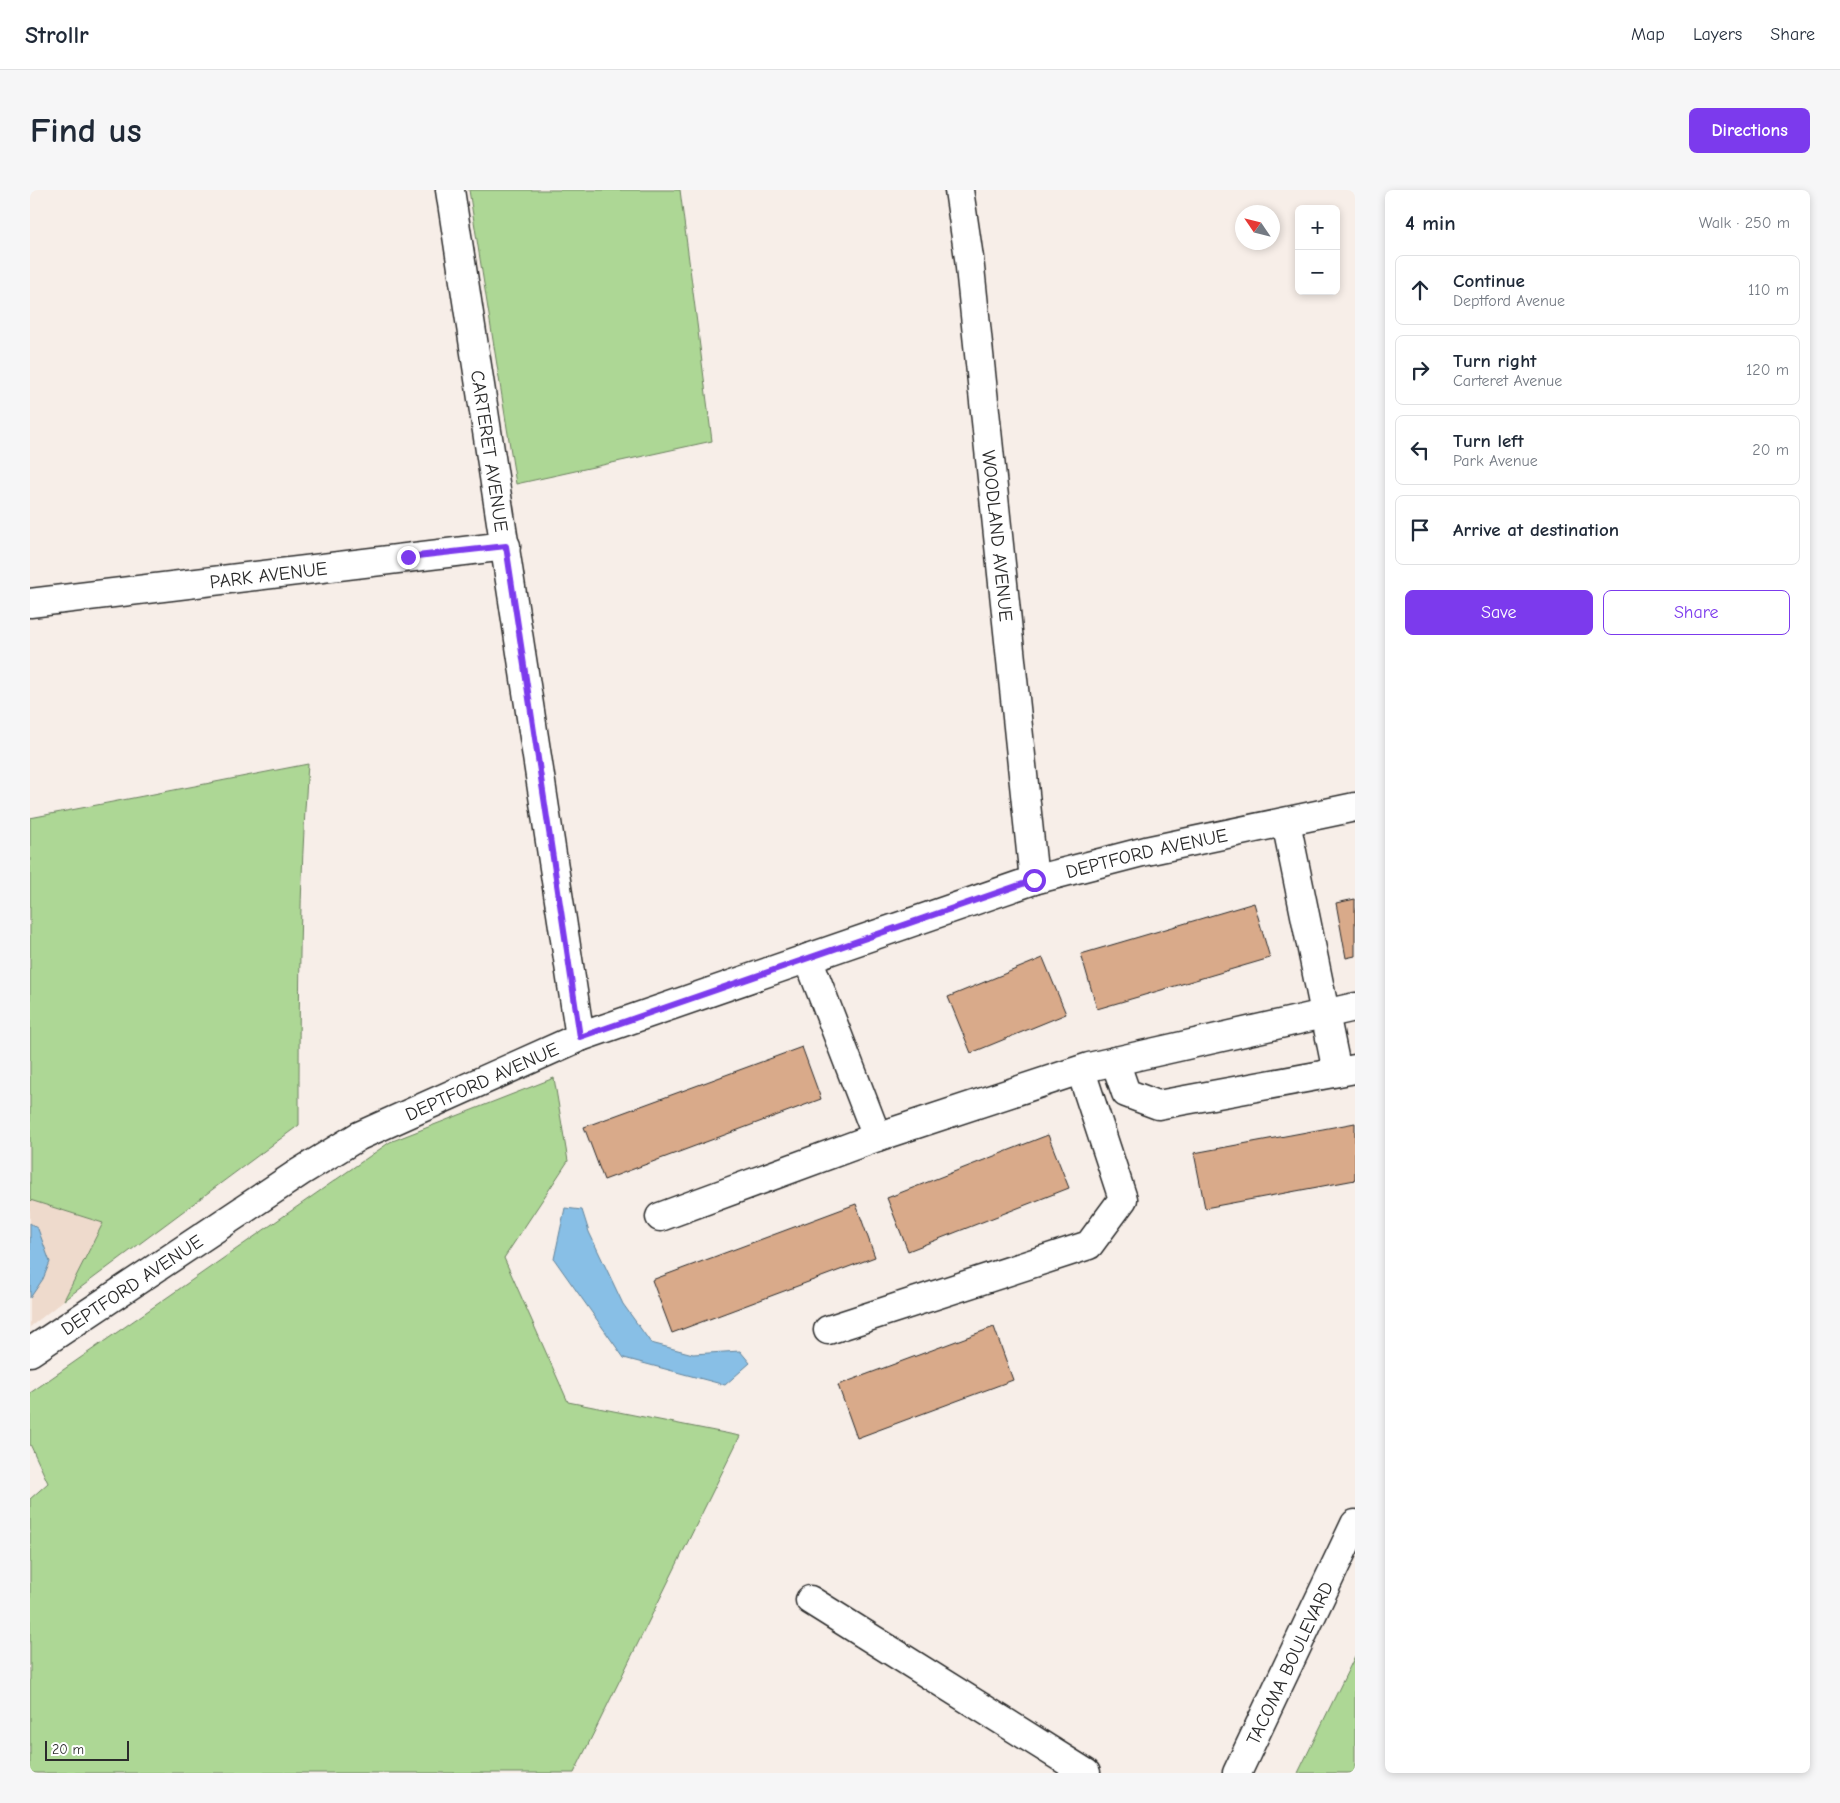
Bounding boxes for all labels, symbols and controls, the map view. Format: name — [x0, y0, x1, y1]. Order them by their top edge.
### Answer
text: Strollr — [25, 21, 89, 49]
text: Map — [1631, 24, 1665, 45]
text: Layers — [1693, 24, 1742, 45]
text: Share — [1770, 24, 1815, 45]
button: Directions — [1689, 108, 1810, 153]
text: Find us — [30, 110, 142, 151]
north arrow — [1235, 205, 1280, 250]
map controls — [1295, 205, 1340, 295]
button: + — [1295, 205, 1340, 250]
text: 4 min — [1405, 211, 1456, 235]
text: Walk · 250 m — [1699, 214, 1790, 232]
button: − — [1295, 250, 1340, 295]
text: Continue — [1453, 270, 1525, 292]
icon: ahead — [1406, 276, 1434, 304]
text: 110 m — [1748, 281, 1789, 299]
text: Deptford Avenue — [1453, 292, 1565, 310]
text: Turn right — [1453, 350, 1537, 372]
icon: right — [1406, 356, 1434, 384]
text: 120 m — [1746, 361, 1789, 379]
street label: CARTERET AVENUE — [466, 369, 512, 534]
text: Carteret Avenue — [1453, 372, 1562, 390]
text: Turn left — [1453, 430, 1524, 452]
icon: left — [1406, 436, 1434, 464]
text: 20 m — [1752, 441, 1789, 459]
street label: WOODLAND AVENUE — [977, 449, 1017, 623]
text: Park Avenue — [1453, 452, 1538, 470]
icon: arrive — [1406, 516, 1434, 544]
text: Arrive at destination — [1453, 519, 1619, 541]
route end — [397, 546, 420, 569]
street label: PARK AVENUE — [208, 558, 328, 593]
button: Save — [1405, 590, 1593, 635]
button: Share — [1603, 590, 1790, 635]
street label: DEPTFORD AVENUE — [1064, 824, 1230, 883]
route start — [1023, 869, 1046, 892]
street label: DEPTFORD AVENUE — [402, 1038, 562, 1126]
street label: DEPTFORD AVENUE — [57, 1230, 207, 1340]
street label: TACOMA BOULEVARD — [1242, 1578, 1338, 1748]
scale bar — [45, 1738, 129, 1761]
text: 20 m — [52, 1741, 84, 1758]

